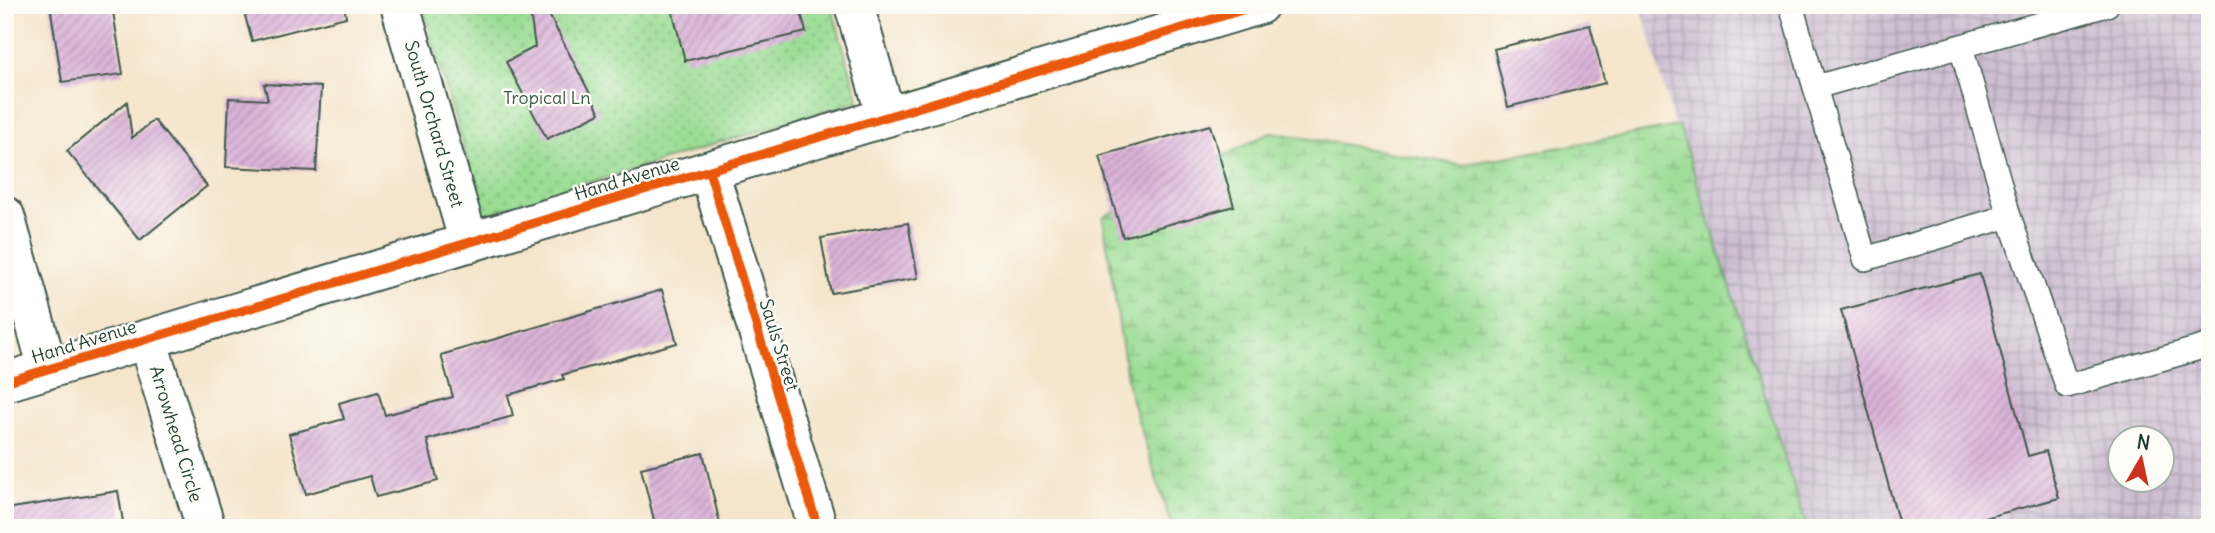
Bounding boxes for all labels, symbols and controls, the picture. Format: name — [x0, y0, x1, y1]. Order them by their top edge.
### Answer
street label: South Orchard Street — [400, 38, 469, 210]
park label: Tropical Ln — [503, 86, 591, 109]
street label: Hand Avenue — [571, 152, 682, 205]
street label: Sauls Street — [755, 296, 804, 394]
street label: Hand Avenue — [28, 315, 139, 368]
street label: Arrowhead Circle — [145, 363, 208, 505]
north arrow — [2106, 424, 2176, 494]
text: N — [2135, 429, 2152, 455]

